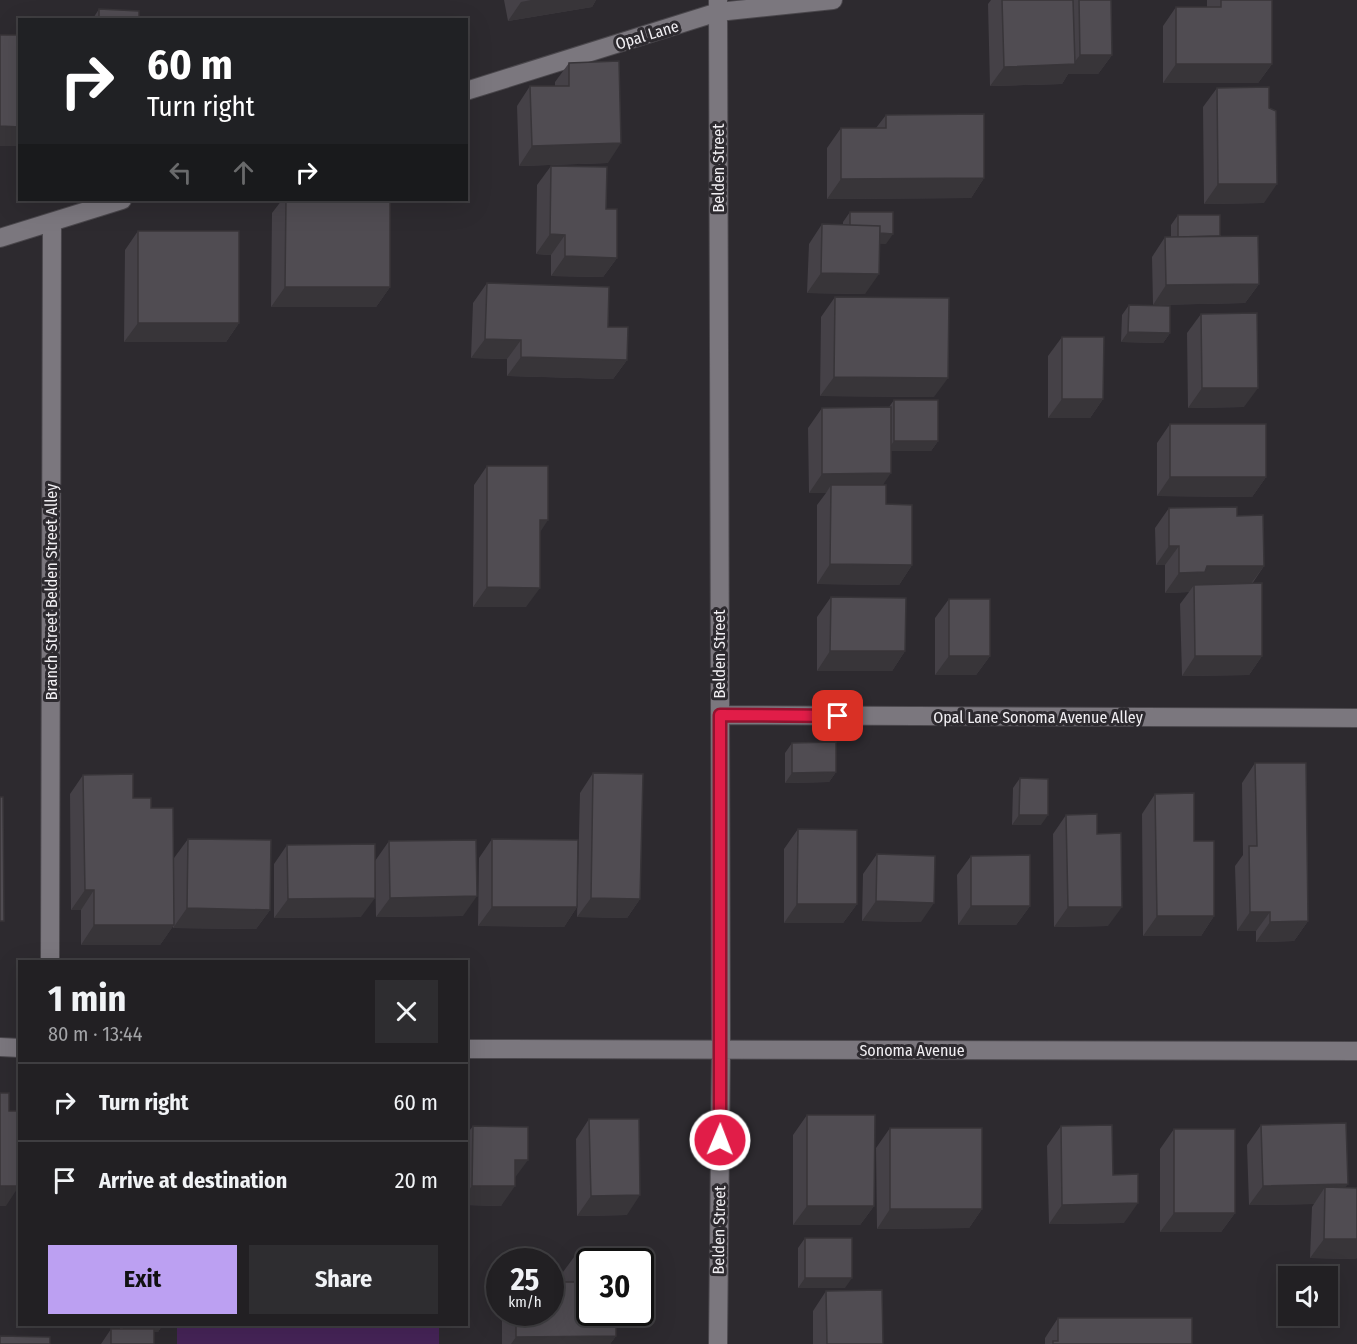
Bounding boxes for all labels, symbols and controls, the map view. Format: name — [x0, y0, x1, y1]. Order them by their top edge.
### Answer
street label: Opal Lane — [613, 16, 681, 54]
text: 60 m — [147, 40, 233, 90]
icon: right — [48, 42, 126, 120]
text: Turn right — [147, 91, 255, 123]
street label: Belden Street — [709, 123, 728, 212]
icon: left — [164, 156, 197, 189]
icon: ahead — [227, 156, 260, 189]
icon: right — [290, 156, 323, 189]
street label: Branch Street Belden Street Alley — [42, 483, 61, 700]
street label: Belden Street — [710, 609, 729, 698]
pin — [812, 690, 863, 741]
icon: arrive — [821, 699, 854, 732]
street label: Opal Lane Sonoma Avenue Alley — [933, 708, 1144, 727]
text: 1 min — [48, 977, 126, 1021]
button: close — [375, 980, 438, 1043]
text: 80 m · 13:44 — [48, 1022, 142, 1046]
street label: Sonoma Avenue — [859, 1041, 965, 1060]
icon: right — [48, 1086, 81, 1119]
text: Turn right — [99, 1089, 188, 1116]
text: 60 m — [394, 1089, 438, 1116]
position arrow — [688, 1108, 752, 1172]
icon: arrive — [48, 1164, 81, 1197]
text: Arrive at destination — [99, 1167, 287, 1194]
text: 20 m — [395, 1167, 438, 1194]
street label: Belden Street — [709, 1185, 729, 1275]
button: Exit — [48, 1245, 237, 1314]
button: Share — [249, 1245, 438, 1314]
speed limit sign: 30 — [576, 1248, 654, 1326]
text: 25 — [511, 1262, 539, 1298]
map controls — [1278, 1266, 1338, 1326]
button: sound — [1278, 1266, 1338, 1326]
text: km/h — [508, 1293, 542, 1311]

